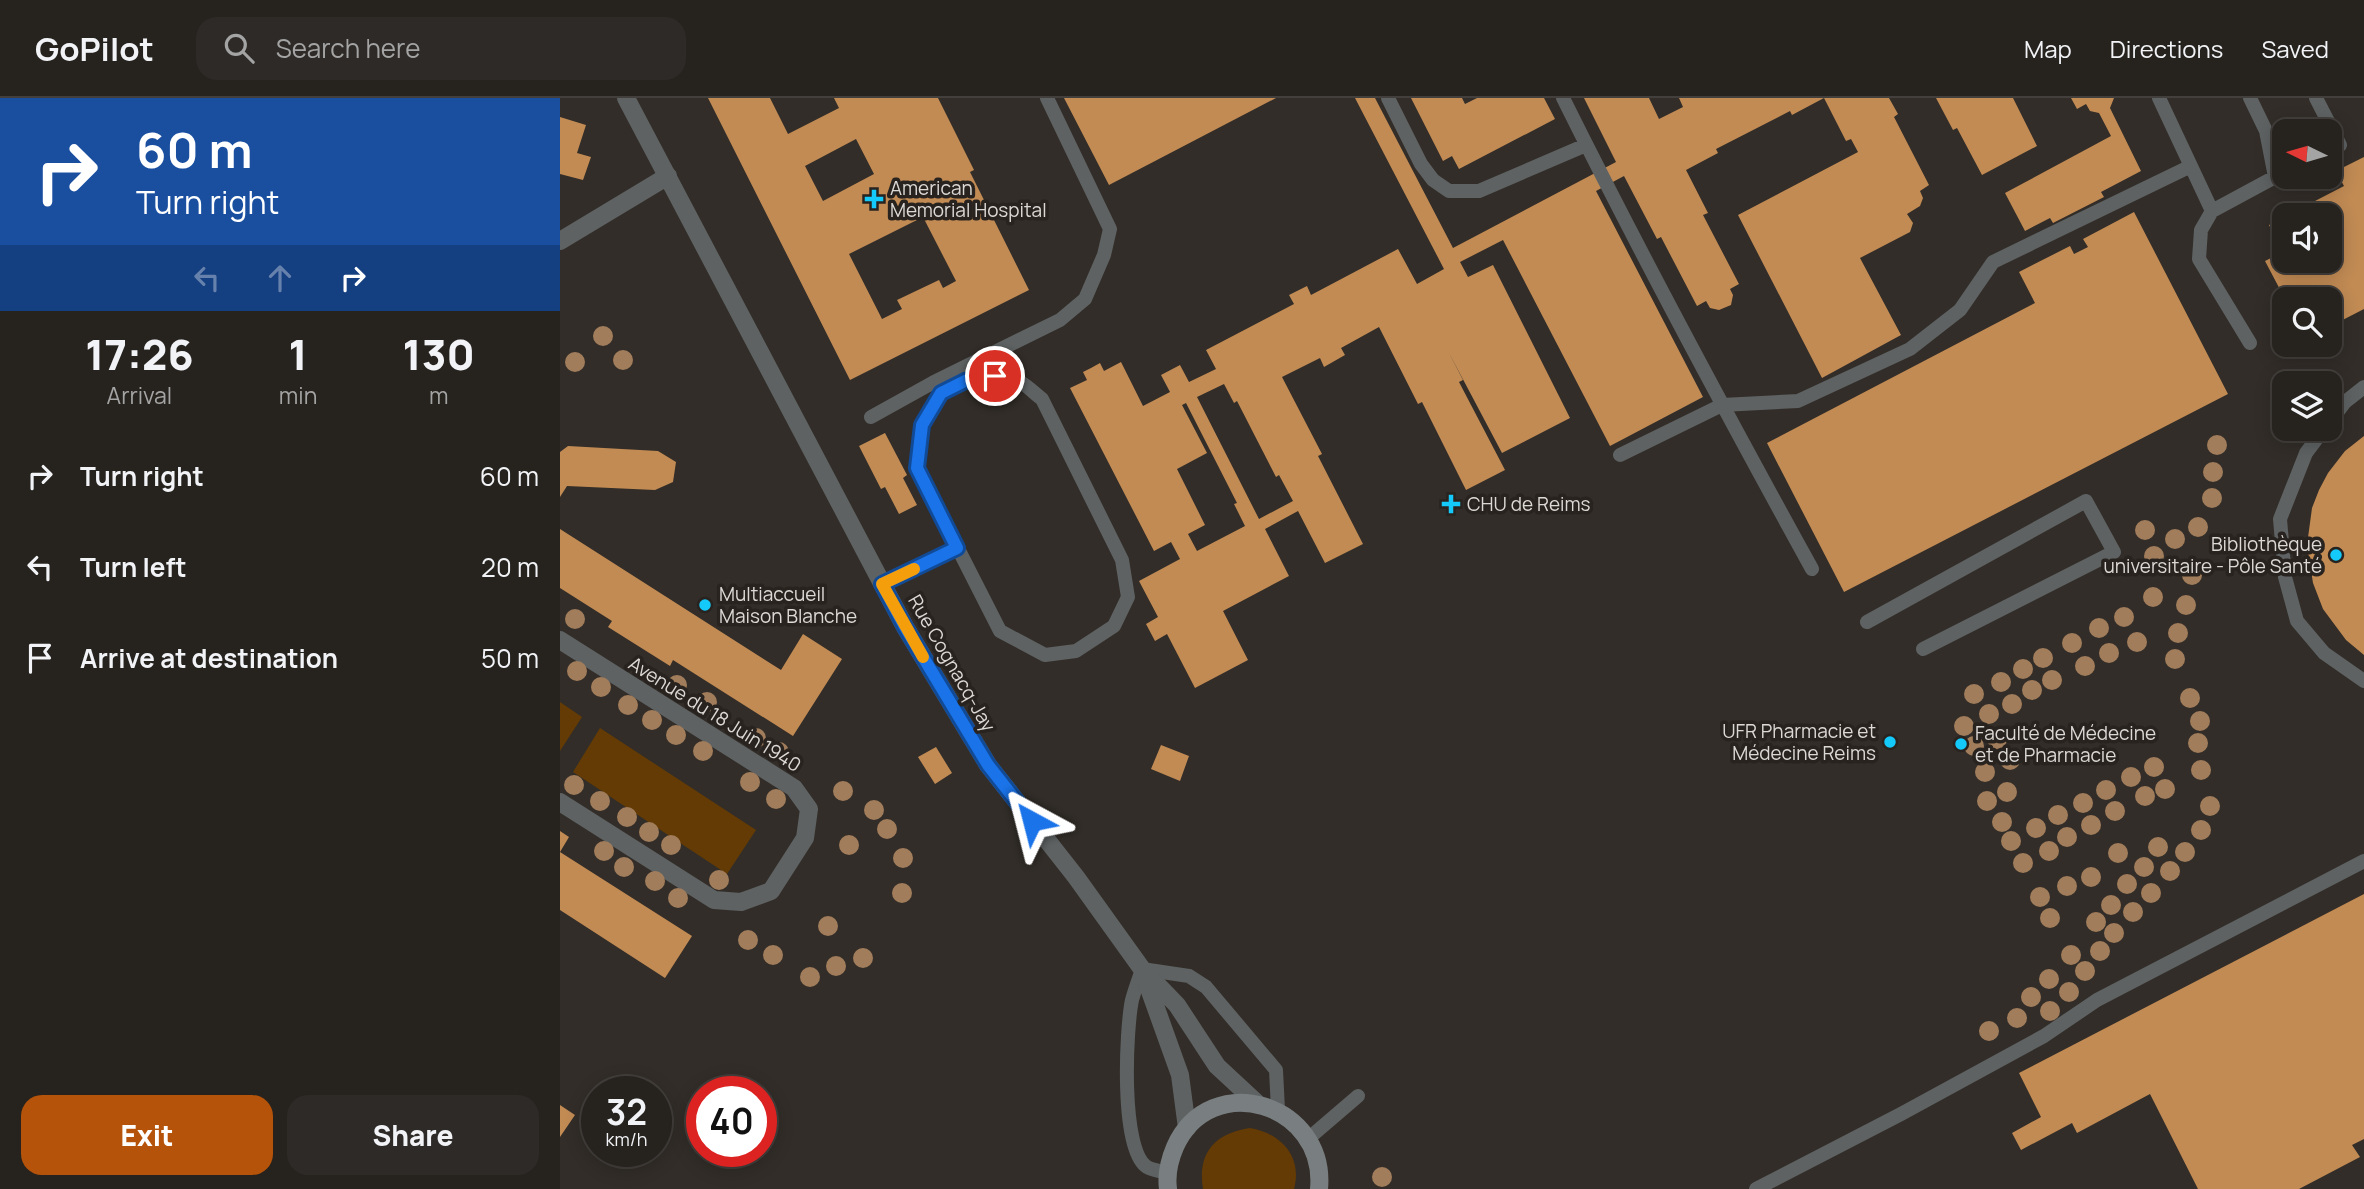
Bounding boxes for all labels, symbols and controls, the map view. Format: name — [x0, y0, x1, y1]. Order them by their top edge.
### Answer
search box — [196, 17, 686, 80]
text: GoPilot — [35, 26, 154, 71]
icon: search — [220, 29, 258, 67]
text: Search here — [276, 30, 420, 66]
text: Map — [2024, 32, 2072, 65]
text: Directions — [2110, 32, 2223, 65]
text: Saved — [2261, 32, 2329, 65]
text: 60 m — [136, 116, 253, 183]
north arrow — [2272, 119, 2342, 189]
map controls — [2272, 119, 2342, 441]
icon: right — [21, 126, 112, 217]
place label: American Memorial Hospital — [890, 175, 1047, 223]
text: Turn right — [136, 180, 279, 224]
marker: American Memorial Hospital — [864, 189, 884, 209]
button: sound — [2272, 203, 2342, 273]
icon: left — [188, 259, 226, 297]
icon: ahead — [261, 259, 299, 297]
icon: right — [334, 259, 372, 297]
button: search — [2272, 287, 2342, 357]
text: 17:26 — [85, 325, 194, 383]
text: 1 — [289, 325, 308, 383]
text: 130 — [403, 325, 475, 383]
pin — [965, 346, 1025, 406]
icon: arrive — [976, 357, 1014, 395]
button: layers — [2272, 371, 2342, 441]
text: Arrival — [107, 379, 172, 411]
text: min — [279, 379, 317, 411]
text: m — [429, 379, 448, 411]
icon: right — [21, 457, 59, 495]
text: Turn right — [80, 458, 204, 494]
text: 60 m — [480, 458, 539, 494]
place label: CHU de Reims — [1467, 491, 1591, 517]
marker: CHU de Reims — [1441, 494, 1461, 514]
place label: Bibliothèque universitaire - Pôle Santé — [2104, 531, 2322, 579]
marker: Bibliothèque universitaire - Pôle Santé — [2328, 547, 2344, 563]
icon: left — [21, 548, 59, 586]
text: Turn left — [80, 549, 187, 585]
text: 20 m — [481, 549, 539, 585]
place label: Multiaccueil Maison Blanche — [719, 581, 857, 629]
street label: Rue Cognacq-Jay — [902, 590, 1002, 736]
marker: Multiaccueil Maison Blanche — [697, 597, 713, 613]
icon: arrive — [21, 639, 59, 677]
text: Arrive at destination — [80, 640, 338, 676]
text: 50 m — [481, 640, 539, 676]
street label: Avenue du 18 Juin 1940 — [624, 650, 806, 778]
place label: UFR Pharmacie et Médecine Reims — [1722, 718, 1876, 766]
place label: Faculté de Médecine et de Pharmacie — [1975, 720, 2156, 768]
marker: UFR Pharmacie et Médecine Reims — [1882, 734, 1898, 750]
marker: Faculté de Médecine et de Pharmacie — [1953, 736, 1969, 752]
position arrow — [995, 784, 1069, 858]
speed limit sign: 40 — [686, 1076, 777, 1167]
text: 32 — [606, 1088, 647, 1136]
button: Exit — [21, 1095, 273, 1175]
button: Share — [287, 1095, 539, 1175]
text: km/h — [606, 1127, 647, 1151]

